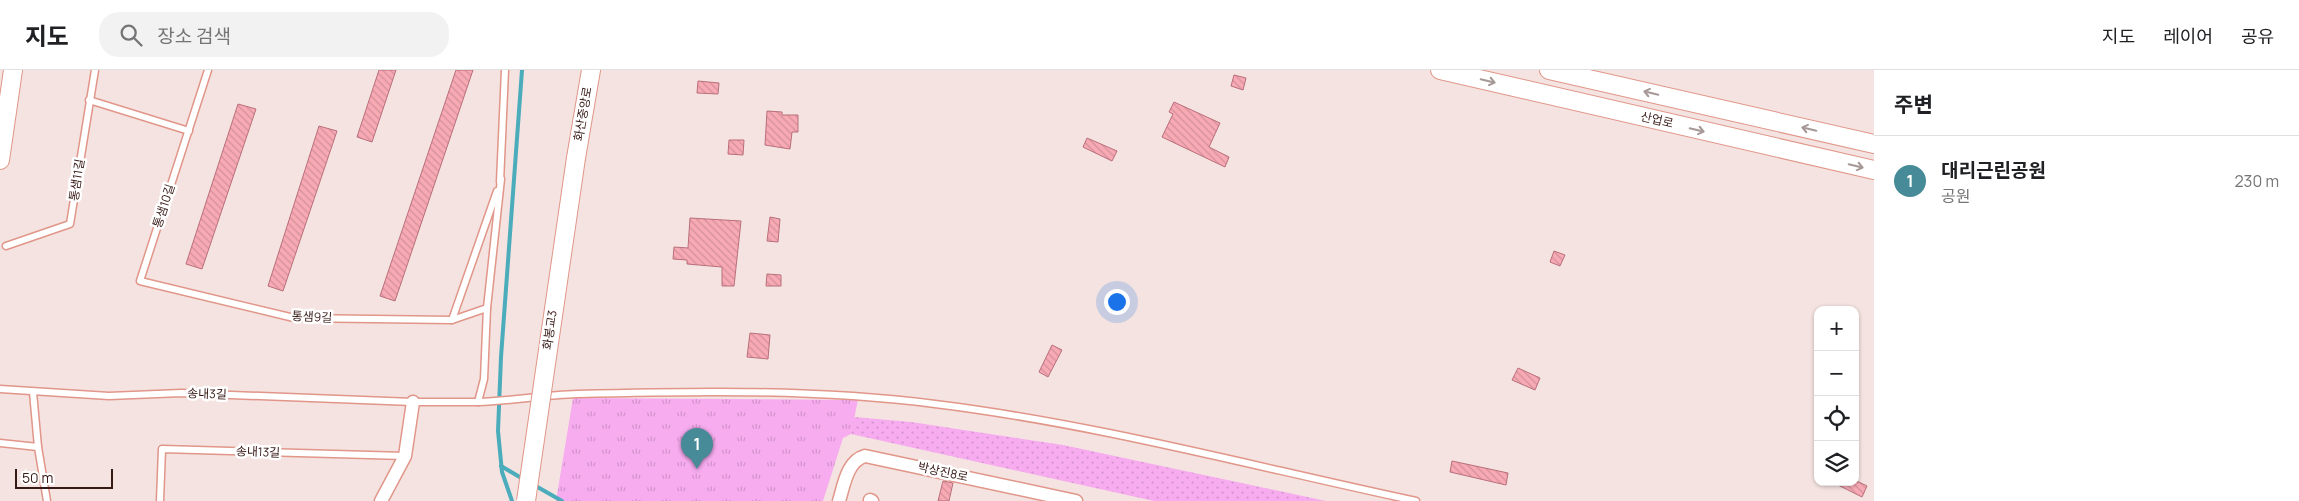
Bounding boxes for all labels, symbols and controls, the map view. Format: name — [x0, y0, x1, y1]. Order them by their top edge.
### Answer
search box — [99, 12, 449, 57]
text: 지도 — [25, 19, 69, 52]
icon: search — [117, 21, 145, 49]
text: 장소 검색 — [157, 23, 231, 49]
text: 지도 — [2102, 24, 2135, 48]
text: 레이어 — [2163, 24, 2213, 48]
text: 공유 — [2241, 24, 2274, 48]
one-way arrow — [1479, 77, 1495, 86]
street label: 화산중앙로 — [569, 85, 596, 143]
one-way arrow — [1643, 88, 1659, 97]
text: 주변 — [1894, 90, 1933, 118]
street label: 산업로 — [1639, 108, 1675, 132]
one-way arrow — [1802, 124, 1818, 133]
one-way arrow — [1689, 126, 1705, 135]
text: 대리근린공원 — [1941, 157, 2046, 183]
street label: 통샘11길 — [65, 158, 88, 202]
one-way arrow — [1847, 162, 1863, 171]
text: 1 — [1906, 170, 1914, 192]
text: 230 m — [2235, 170, 2279, 192]
street label: 통샘10길 — [148, 182, 179, 230]
text: 공원 — [1941, 185, 1970, 207]
your location — [1104, 289, 1130, 315]
map controls — [1814, 306, 1859, 486]
button: + — [1814, 306, 1859, 351]
street label: 통샘9길 — [291, 307, 333, 326]
street label: 화봉교3 — [538, 309, 561, 351]
button: − — [1814, 351, 1859, 396]
street label: 송내3길 — [187, 384, 227, 403]
button: locate — [1814, 396, 1859, 441]
pin: 1 — [681, 428, 713, 469]
button: layers — [1814, 441, 1859, 486]
street label: 송내13길 — [236, 442, 281, 461]
street label: 박상진8로 — [916, 458, 970, 485]
scale bar — [15, 466, 112, 489]
text: 50 m — [22, 468, 53, 487]

